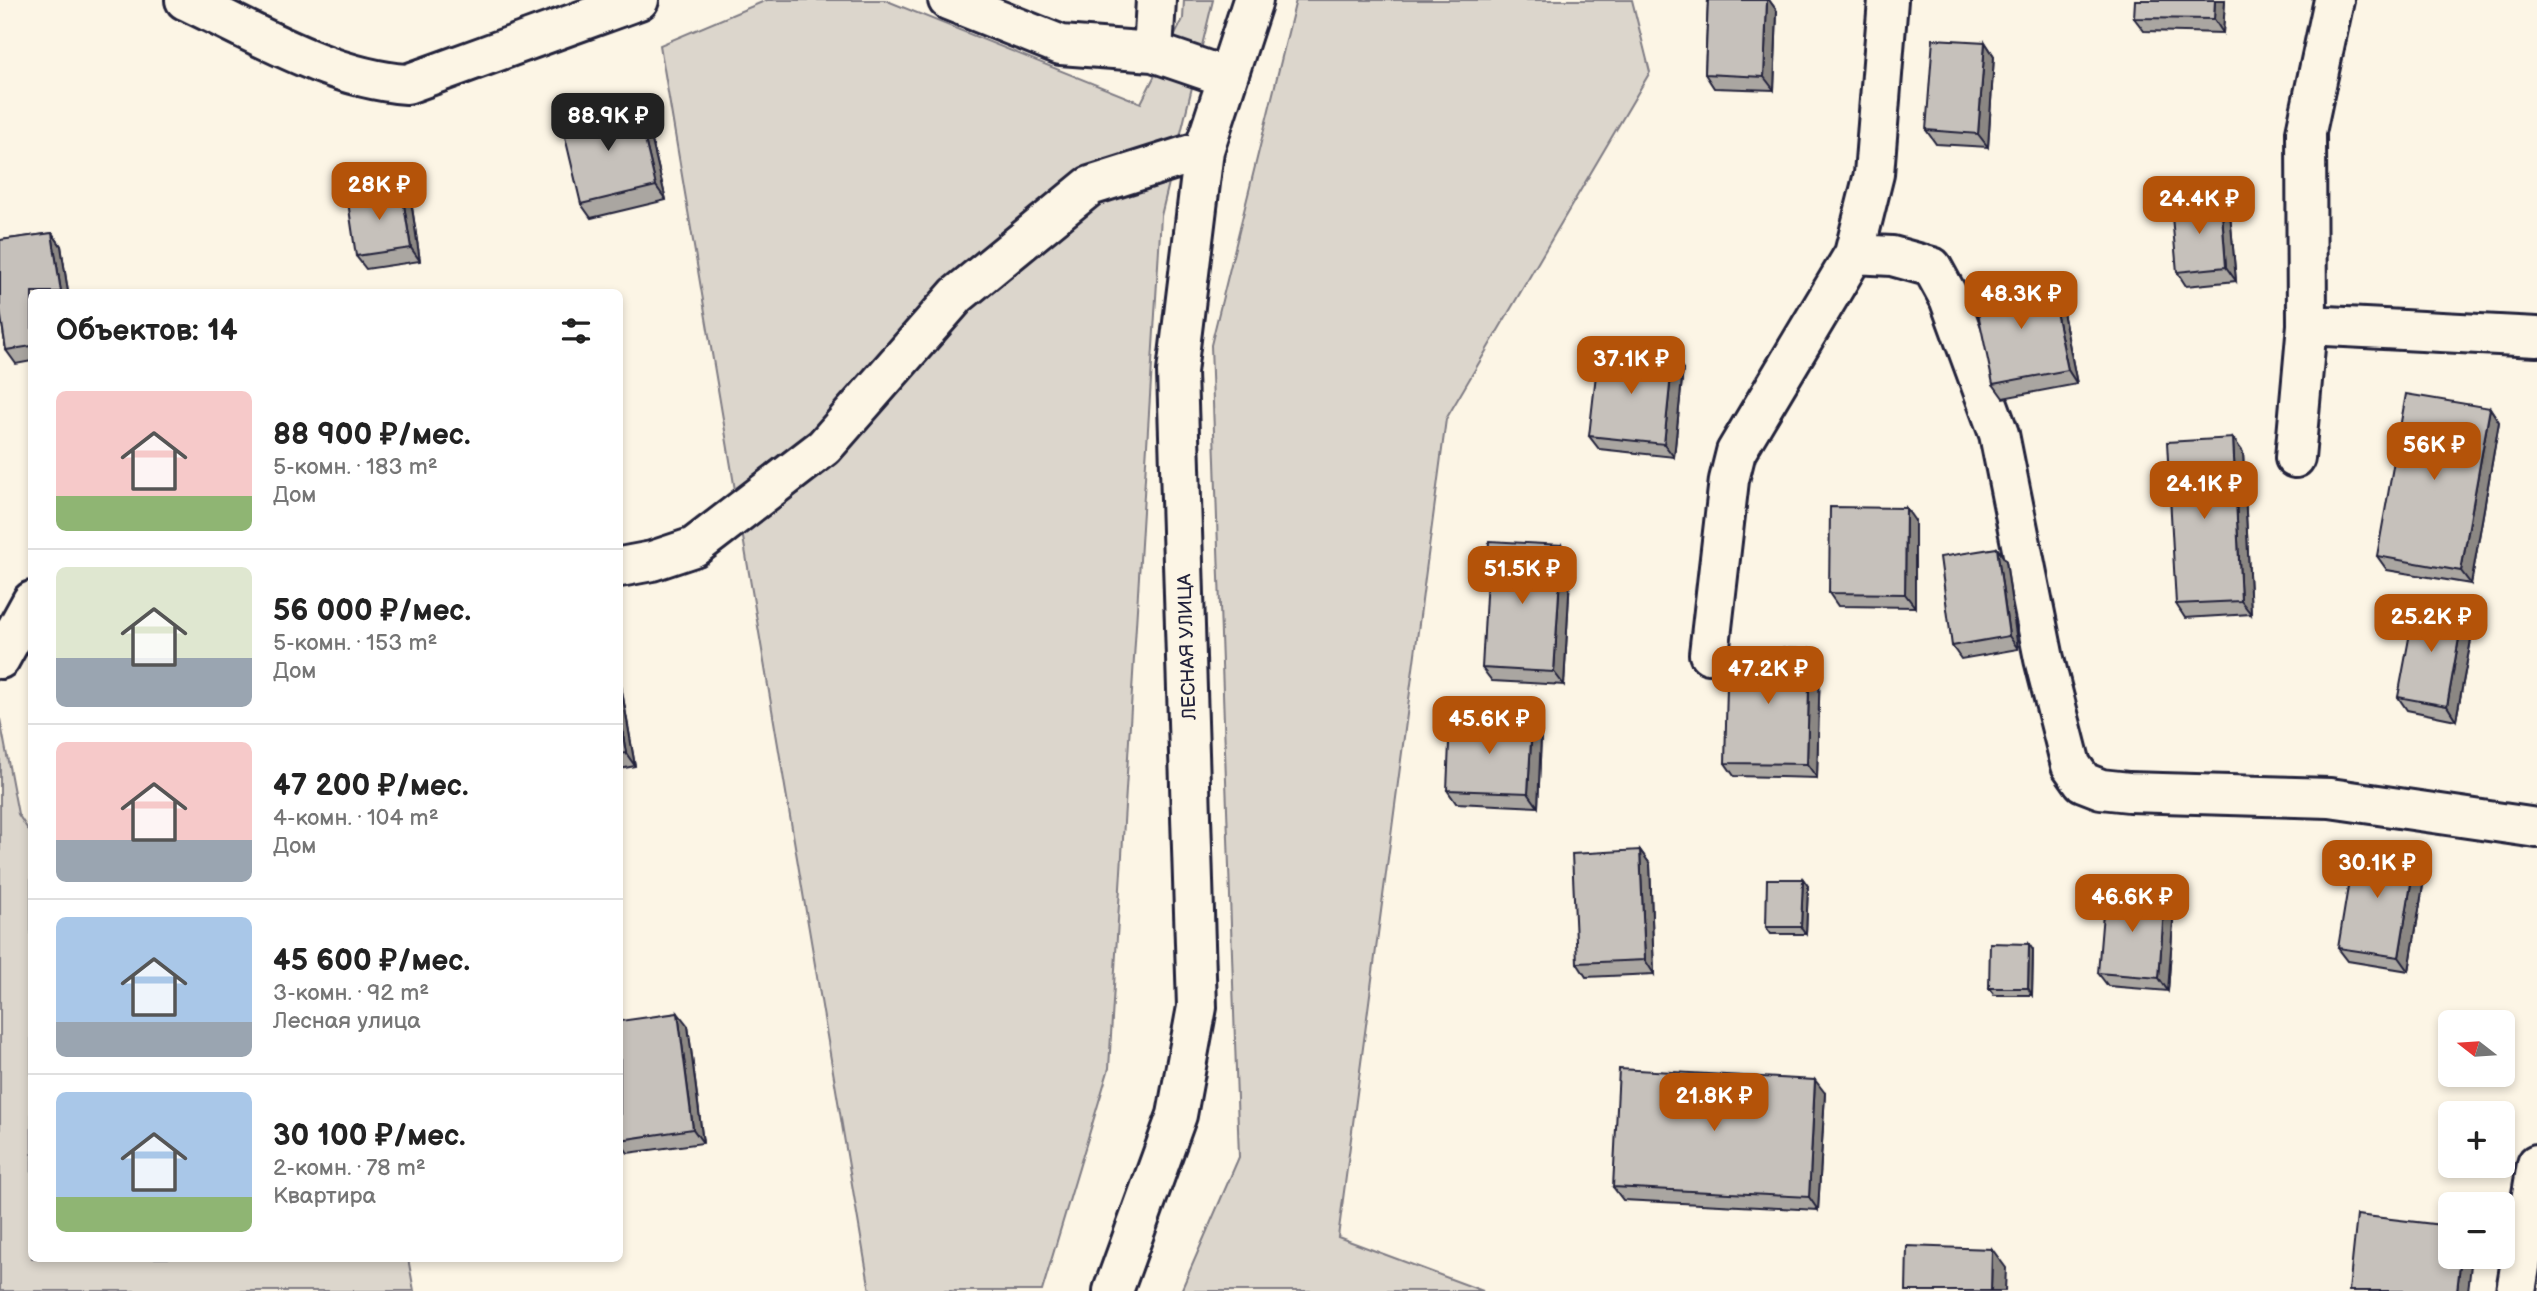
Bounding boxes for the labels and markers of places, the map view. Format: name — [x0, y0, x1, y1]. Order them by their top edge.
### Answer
pin: 88.9K ₽ — [543, 94, 673, 153]
pin: 28K ₽ — [330, 162, 428, 222]
pin: 24.4K ₽ — [2134, 176, 2264, 236]
pin: 48.3K ₽ — [1956, 272, 2086, 331]
pin: 37.1K ₽ — [1566, 336, 1696, 396]
pin: 56K ₽ — [2385, 422, 2483, 482]
pin: 24.1K ₽ — [2139, 462, 2269, 521]
pin: 51.5K ₽ — [1457, 546, 1587, 606]
pin: 25.2K ₽ — [2366, 594, 2496, 654]
pin: 47.2K ₽ — [1703, 646, 1833, 706]
pin: 45.6K ₽ — [1424, 696, 1554, 756]
pin: 30.1K ₽ — [2312, 841, 2442, 900]
pin: 46.6K ₽ — [2067, 874, 2197, 934]
pin: 21.8K ₽ — [1649, 1074, 1779, 1133]

